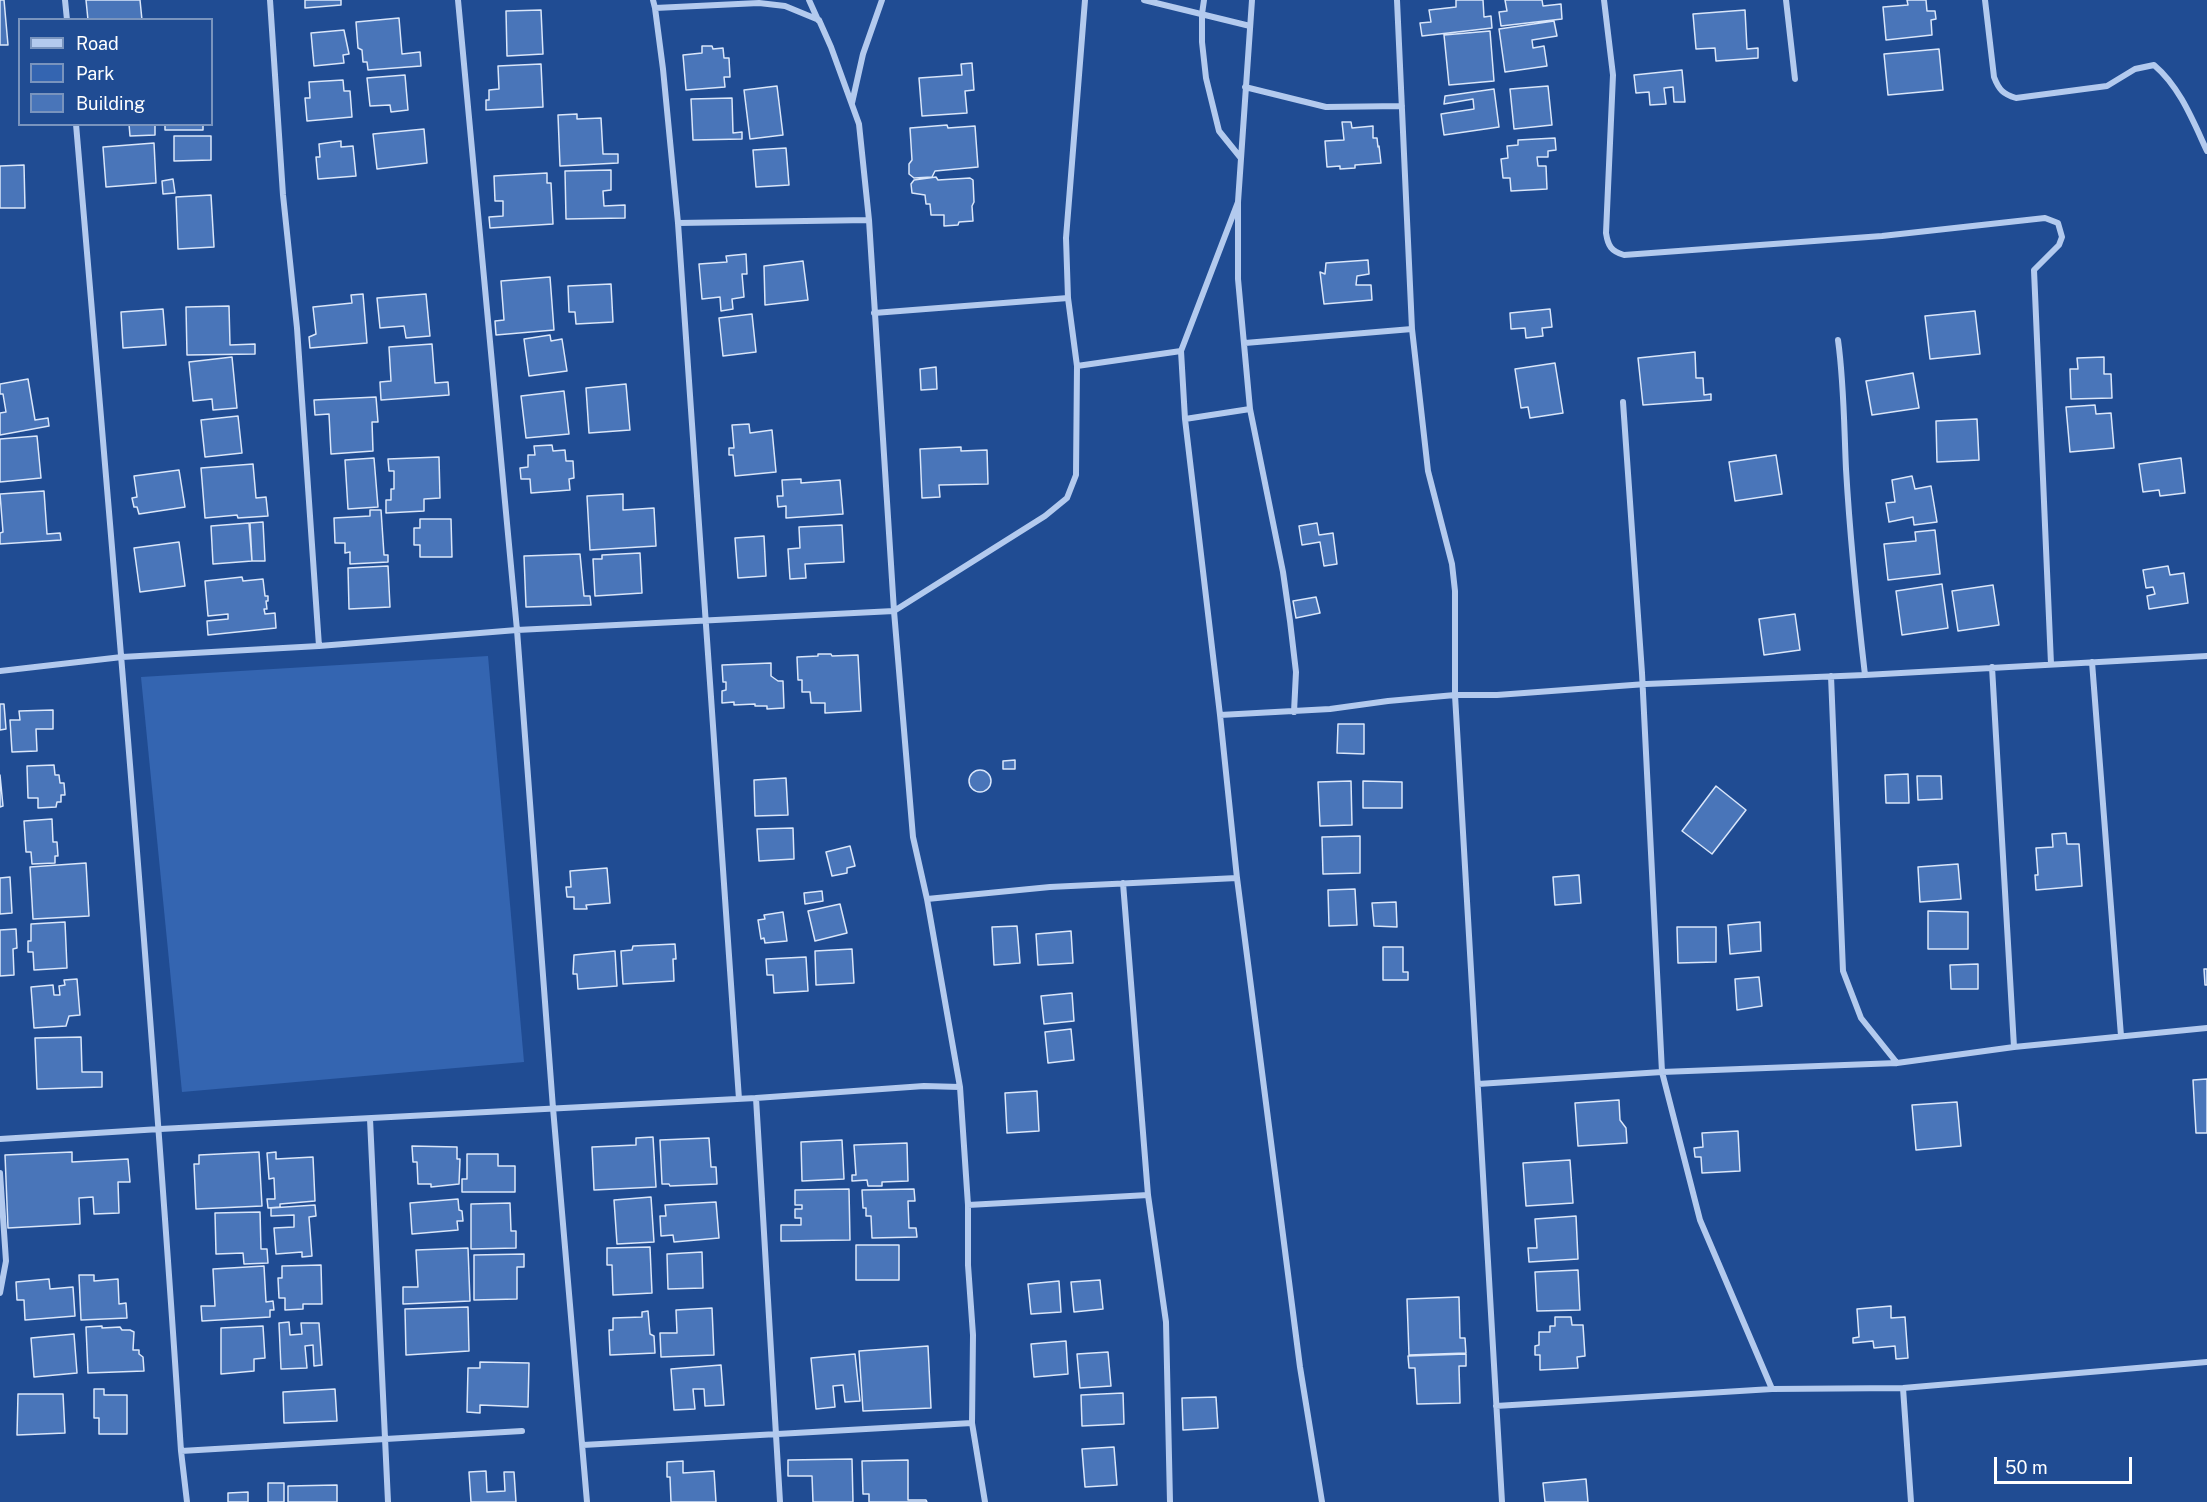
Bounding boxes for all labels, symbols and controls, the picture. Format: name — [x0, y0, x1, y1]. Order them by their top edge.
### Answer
legend — [18, 18, 213, 126]
text: Road — [76, 33, 119, 54]
text: Park — [76, 63, 114, 84]
text: Building — [76, 93, 145, 114]
scale bar — [1997, 1445, 2135, 1483]
text: 50 m — [2005, 1457, 2048, 1478]

